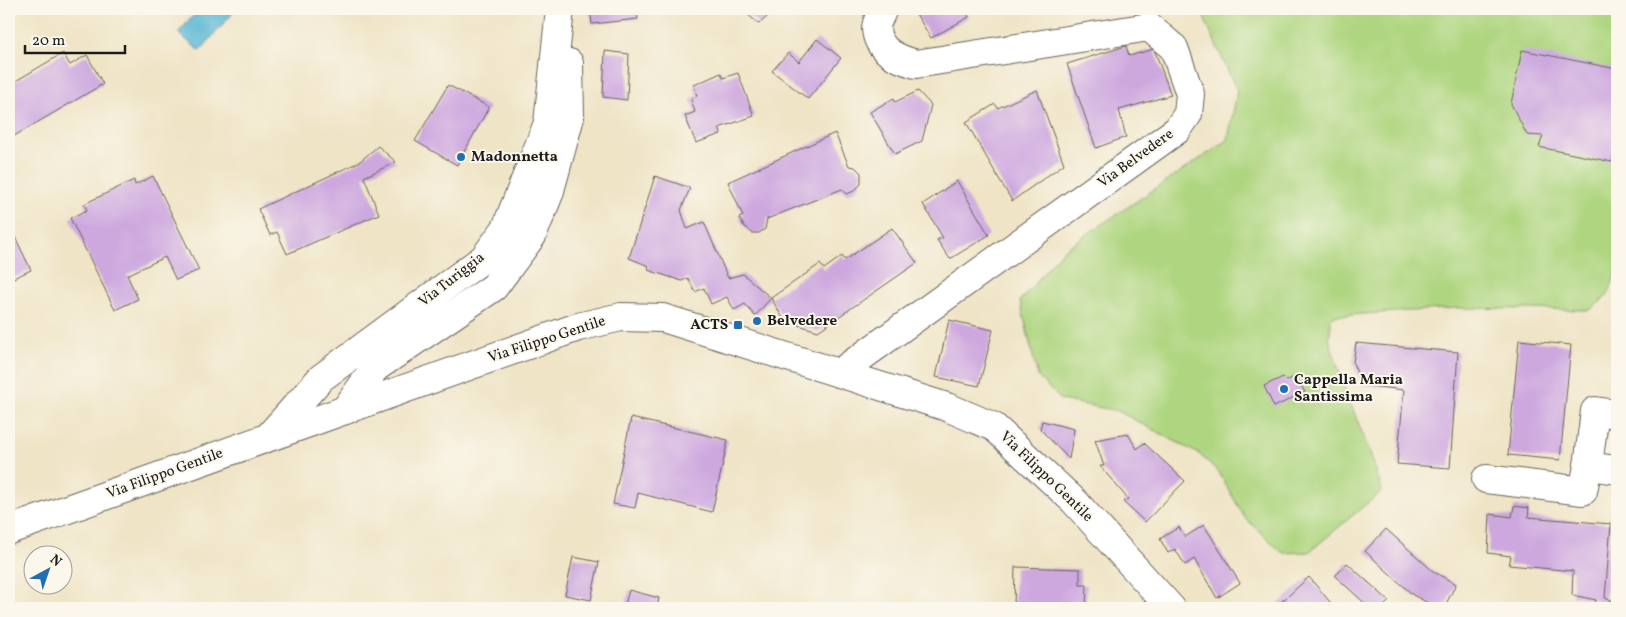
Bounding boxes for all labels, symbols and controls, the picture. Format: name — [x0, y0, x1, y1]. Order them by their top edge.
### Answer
scale bar — [25, 22, 125, 54]
text: 20 m — [32, 31, 65, 52]
street label: Via Belvedere — [1094, 124, 1178, 194]
place label: Madonnetta — [471, 147, 558, 168]
marker: Madonnetta — [455, 151, 467, 163]
street label: Via Turiggia — [415, 248, 489, 312]
street label: Via Filippo Gentile — [485, 311, 609, 369]
place label: Belvedere — [767, 311, 838, 332]
place label: ACTS — [690, 315, 728, 336]
marker: Belvedere — [751, 315, 763, 327]
marker: ACTS — [732, 319, 744, 331]
place label: Cappella Maria Santissima — [1294, 370, 1403, 408]
marker: Cappella Maria Santissima — [1278, 383, 1290, 395]
street label: Via Filippo Gentile — [995, 427, 1097, 527]
street label: Via Filippo Gentile — [104, 443, 226, 505]
north arrow — [22, 544, 72, 594]
text: N — [45, 551, 65, 572]

